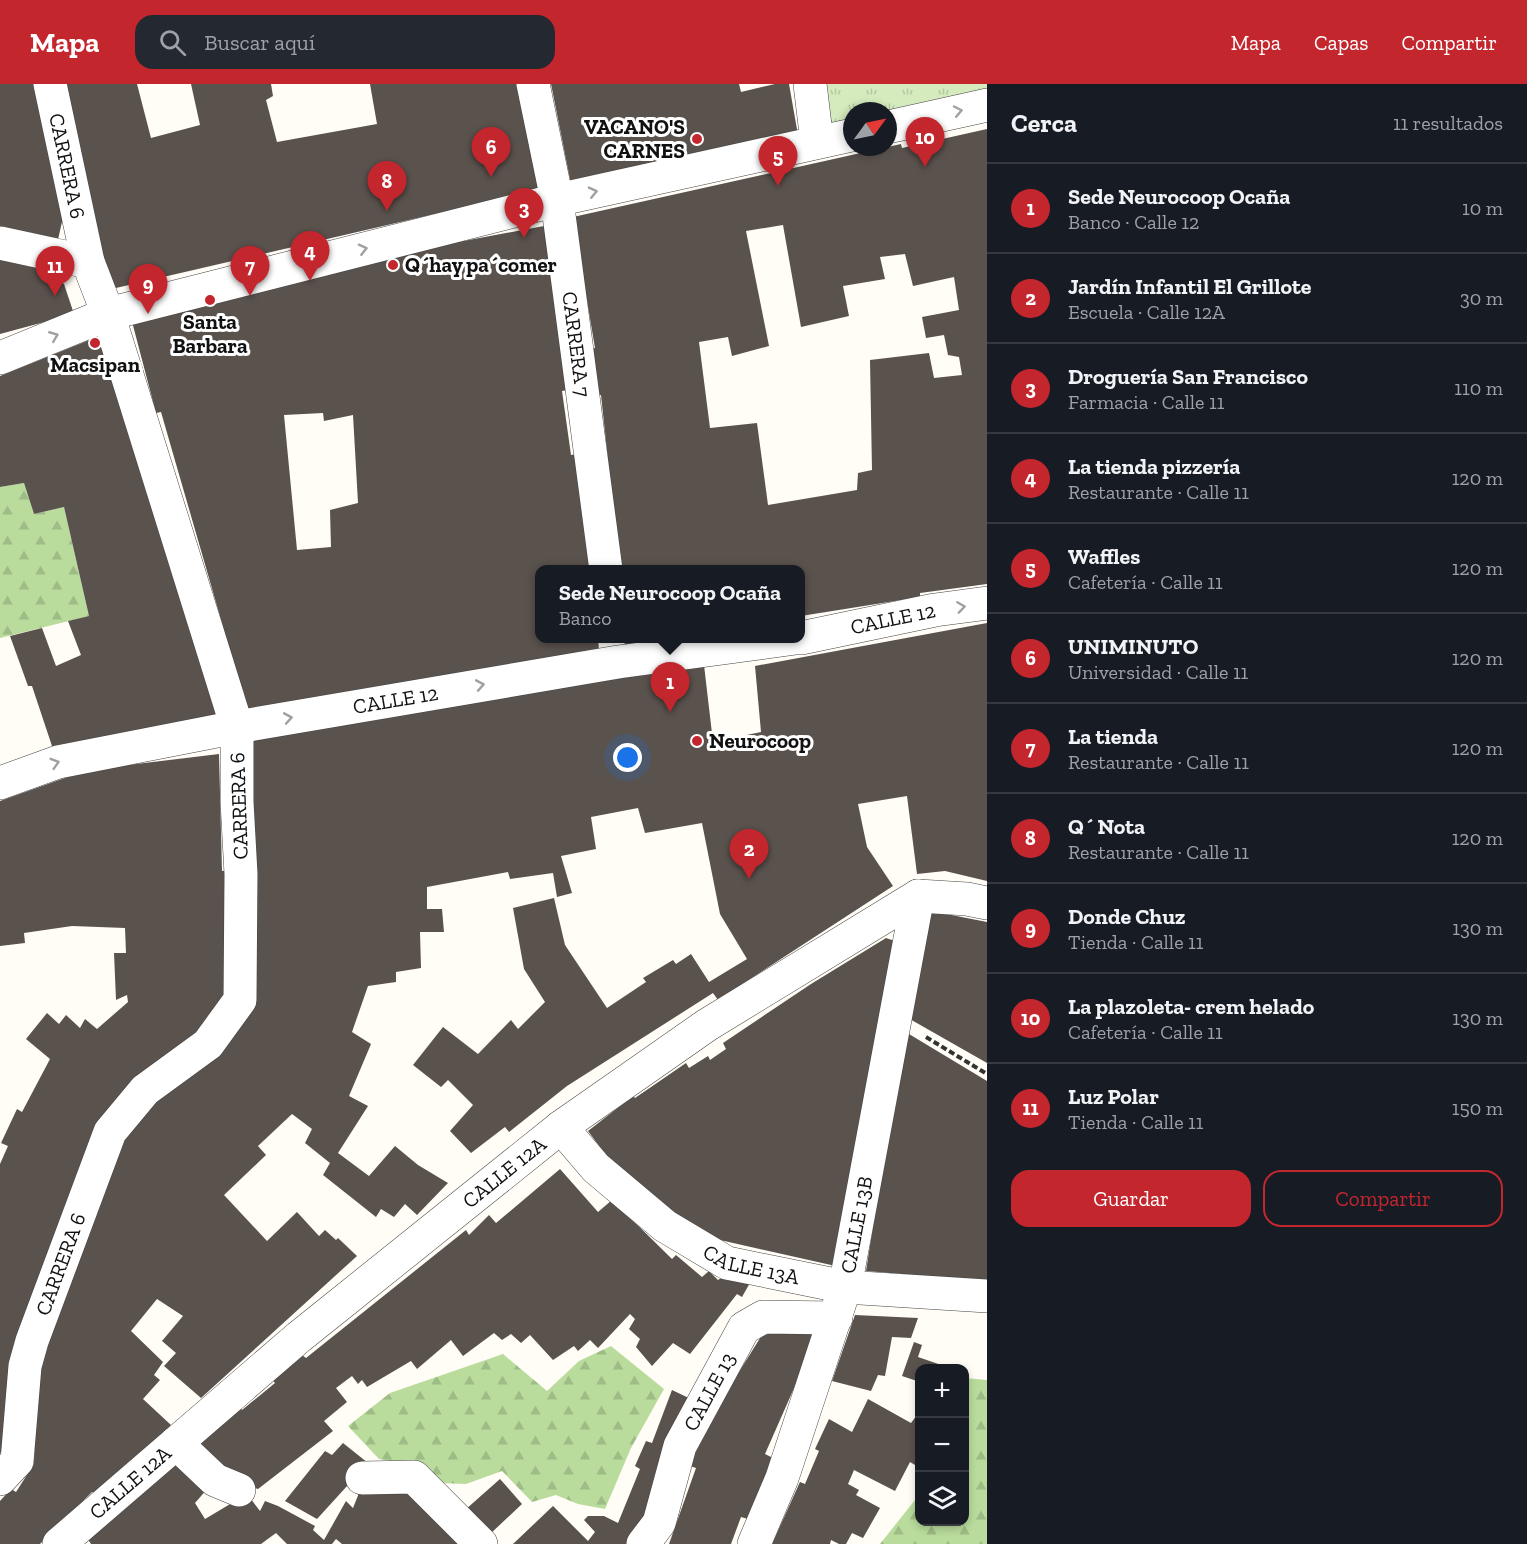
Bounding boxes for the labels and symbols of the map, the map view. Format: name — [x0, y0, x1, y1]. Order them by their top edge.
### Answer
north arrow — [843, 102, 897, 156]
one-way arrow — [953, 106, 963, 119]
street label: CARRERA 6 — [44, 111, 91, 221]
place label: VACANO'S CARNES — [584, 114, 685, 163]
pin: 10 — [906, 118, 944, 167]
pin: 6 — [472, 128, 510, 177]
marker: VACANO'S CARNES — [690, 132, 704, 146]
pin: 5 — [758, 136, 798, 186]
pin: 8 — [368, 162, 406, 211]
one-way arrow — [587, 186, 597, 199]
pin: 3 — [504, 188, 544, 238]
pin: 4 — [290, 232, 330, 281]
one-way arrow — [358, 244, 368, 257]
pin: 11 — [36, 246, 74, 296]
pin: 7 — [230, 246, 270, 296]
place label: Q´hay pa´comer — [405, 252, 557, 277]
marker: Q´hay pa´comer — [386, 258, 400, 272]
pin: 9 — [128, 264, 168, 314]
street label: CARRERA 7 — [557, 290, 596, 399]
marker: Santa Barbara — [203, 293, 217, 307]
place label: Santa Barbara — [172, 309, 248, 358]
one-way arrow — [48, 331, 59, 343]
marker: Macsipan — [88, 336, 102, 350]
place label: Macsipan — [50, 352, 141, 377]
street label: CALLE 12 — [848, 597, 938, 639]
one-way arrow — [956, 601, 966, 613]
pin: 1 — [650, 662, 690, 712]
street label: CALLE 12 — [351, 680, 440, 719]
one-way arrow — [475, 680, 485, 692]
one-way arrow — [282, 712, 292, 725]
place label: Neurocoop — [709, 728, 811, 753]
marker: Neurocoop — [690, 734, 704, 748]
your location — [613, 743, 642, 772]
street label: CARRERA 6 — [224, 752, 253, 860]
one-way arrow — [49, 758, 60, 770]
pin: 2 — [730, 830, 768, 879]
street label: CALLE 12A — [457, 1131, 551, 1213]
street label: CALLE 13B — [835, 1174, 877, 1275]
street label: CARRERA 6 — [30, 1209, 91, 1319]
street label: CALLE 13A — [699, 1239, 802, 1289]
street label: CALLE 13 — [678, 1348, 740, 1435]
street label: CALLE 12A — [84, 1440, 176, 1524]

